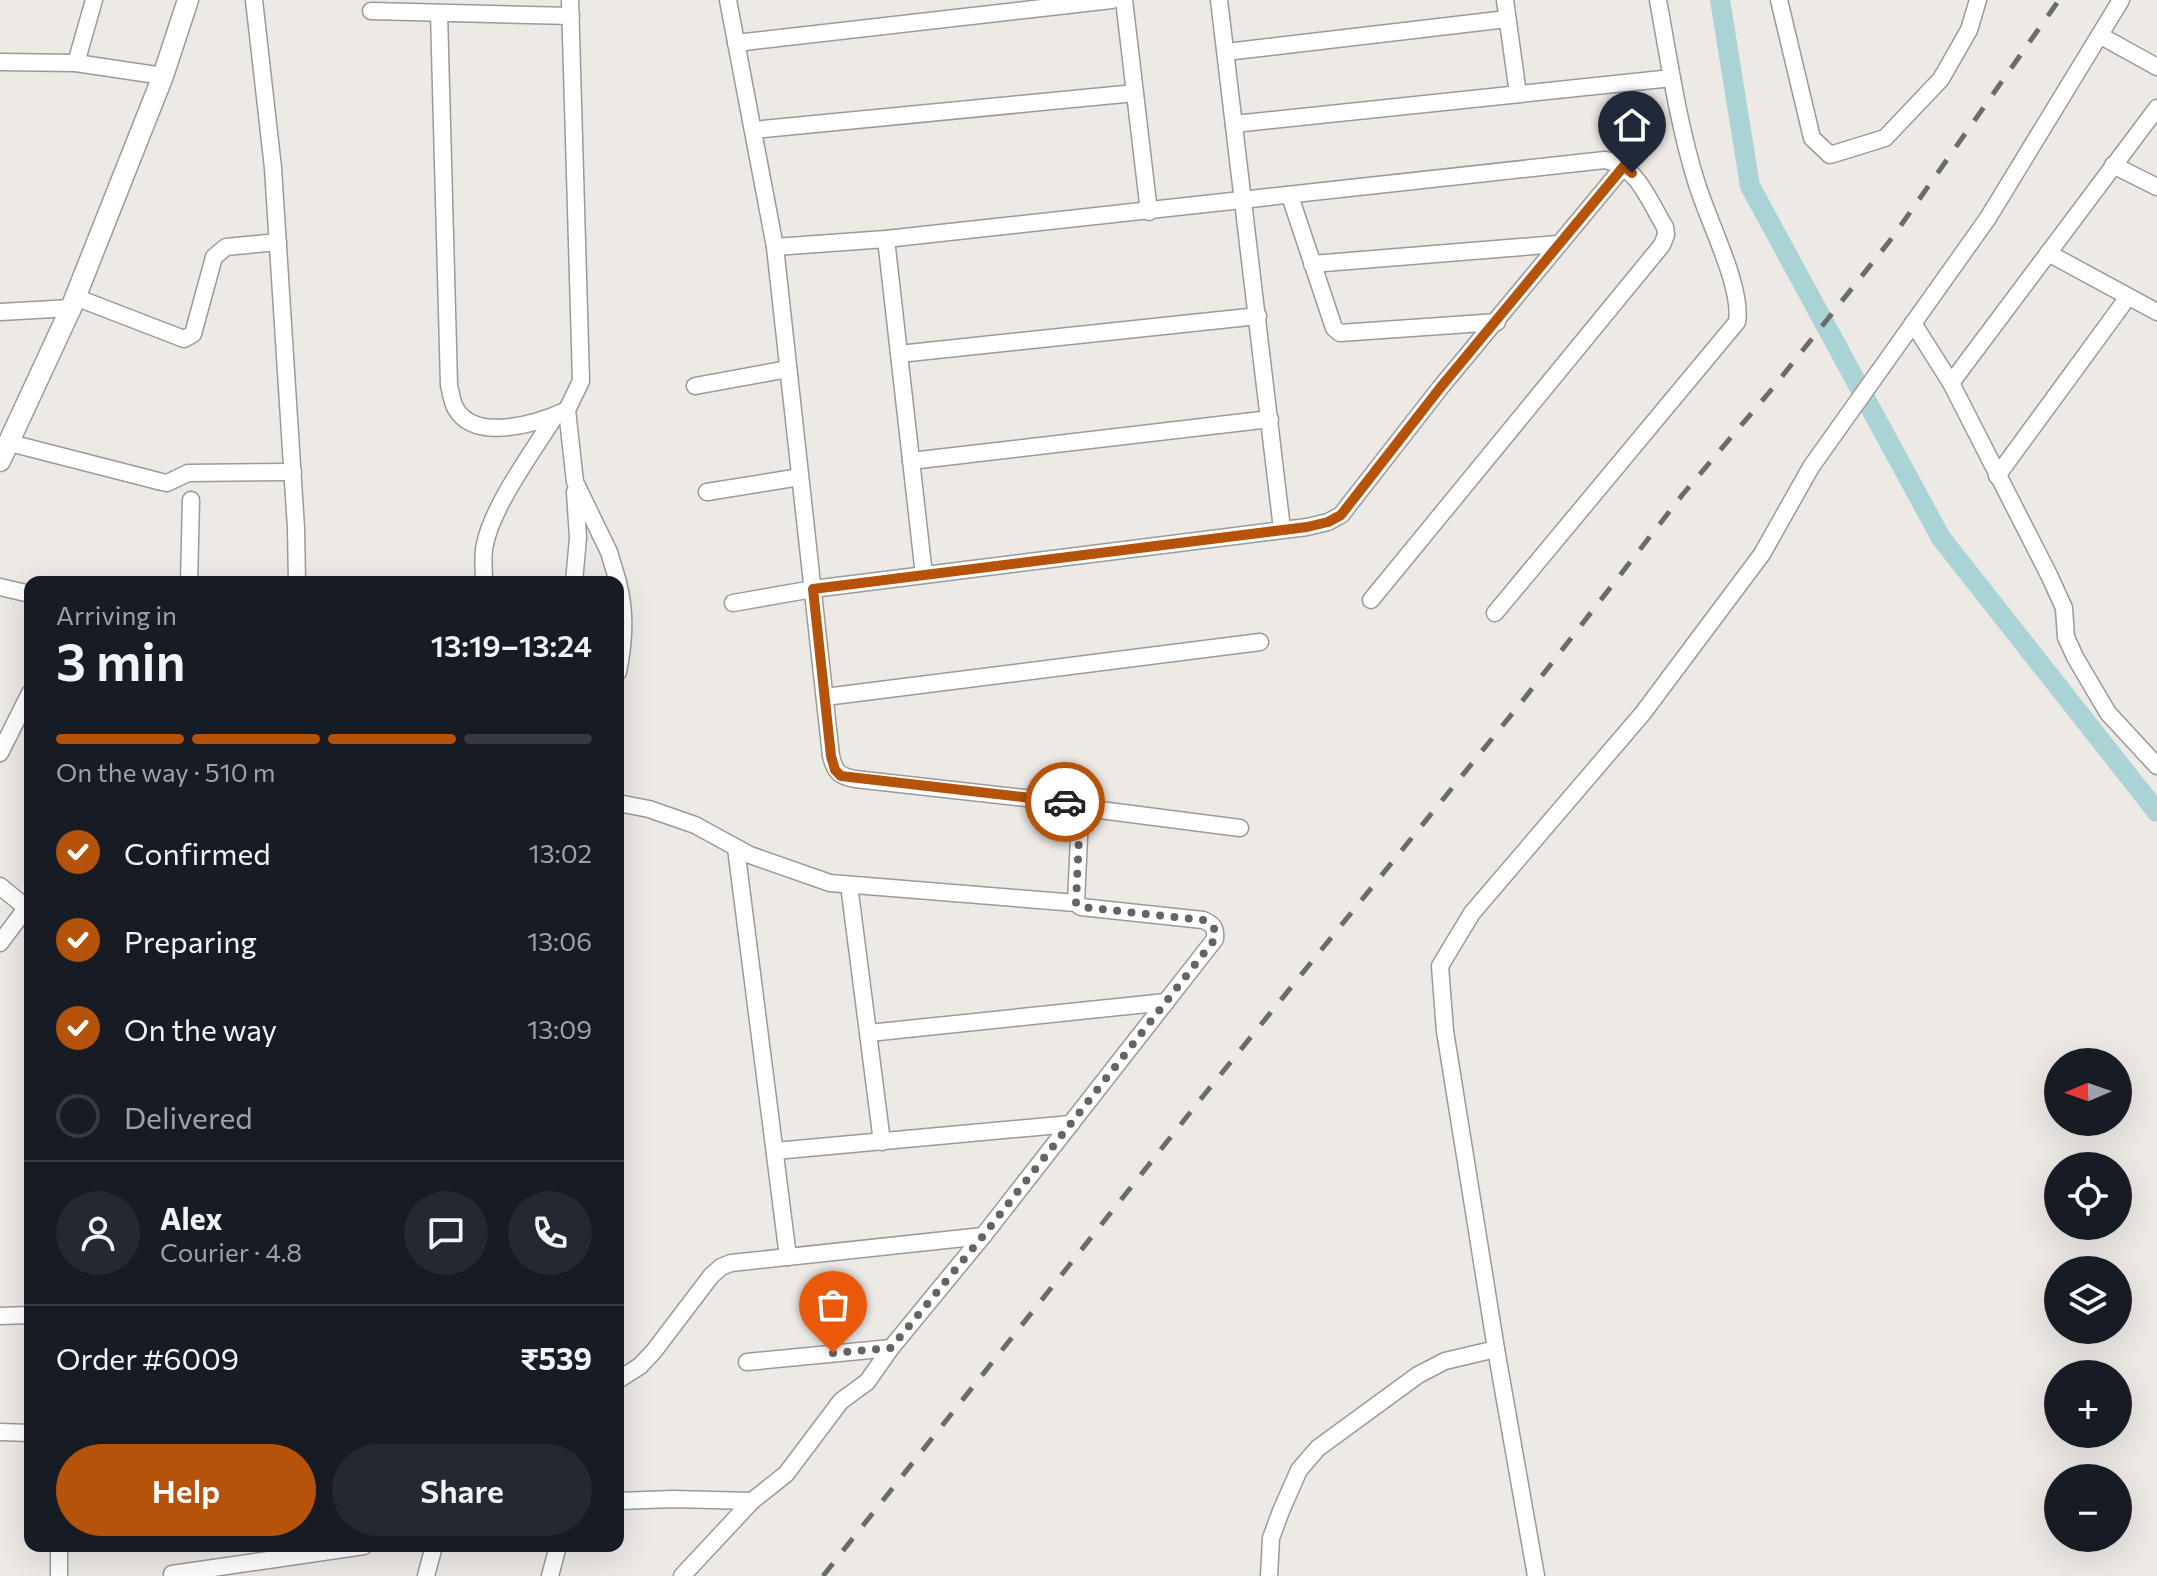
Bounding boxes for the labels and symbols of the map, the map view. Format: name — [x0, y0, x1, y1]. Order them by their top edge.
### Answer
pin — [1598, 91, 1666, 173]
courier — [1025, 762, 1105, 842]
north arrow — [2044, 1048, 2132, 1136]
pin — [799, 1271, 867, 1353]

